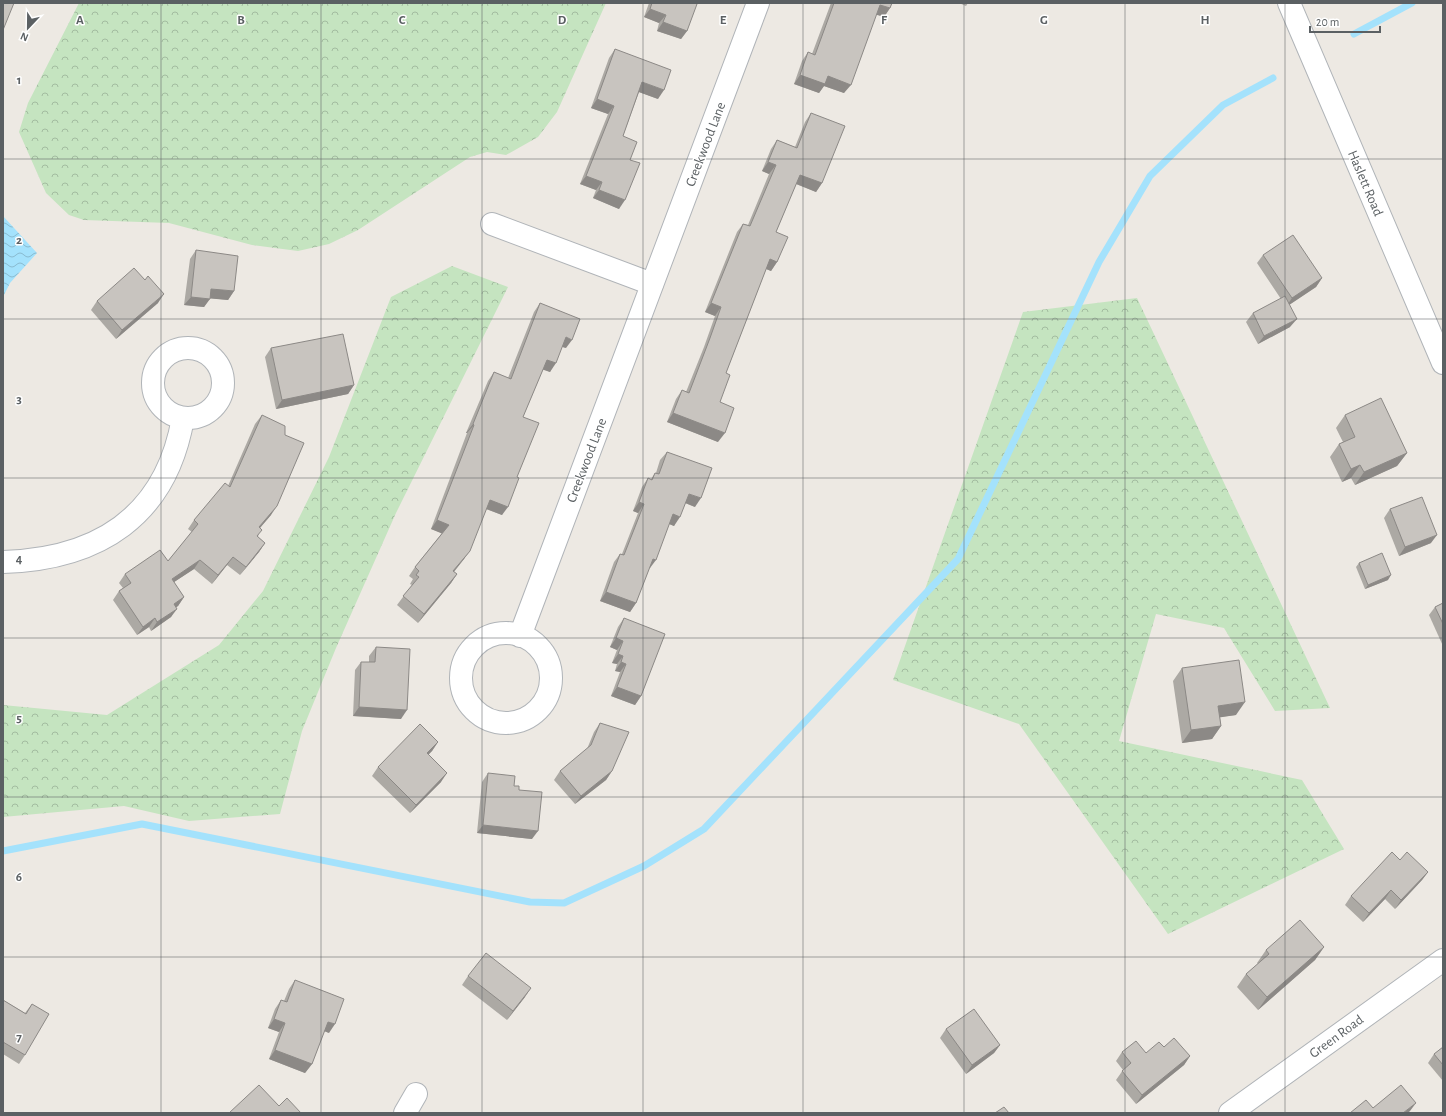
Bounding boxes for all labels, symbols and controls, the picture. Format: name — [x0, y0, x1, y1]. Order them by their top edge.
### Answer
north arrow — [8, 8, 48, 48]
scale bar — [1310, 8, 1380, 34]
text: A — [76, 14, 84, 27]
text: B — [237, 14, 245, 27]
text: C — [399, 14, 406, 27]
text: D — [558, 14, 567, 27]
text: E — [720, 14, 727, 27]
text: F — [881, 14, 888, 27]
text: G — [1040, 14, 1048, 27]
text: H — [1200, 14, 1210, 27]
text: 20 m — [1316, 16, 1339, 28]
text: N — [19, 30, 30, 43]
text: 1 — [17, 74, 21, 87]
street label: Creekwood Lane — [683, 100, 728, 188]
street label: Haslett Road — [1345, 148, 1385, 218]
text: 2 — [16, 234, 22, 247]
text: 3 — [16, 393, 22, 406]
street label: Creekwood Lane — [564, 416, 609, 504]
text: 4 — [16, 553, 23, 566]
text: 5 — [16, 712, 22, 725]
text: 6 — [16, 871, 22, 884]
street label: Green Road — [1307, 1013, 1366, 1061]
text: 7 — [16, 1031, 22, 1044]

